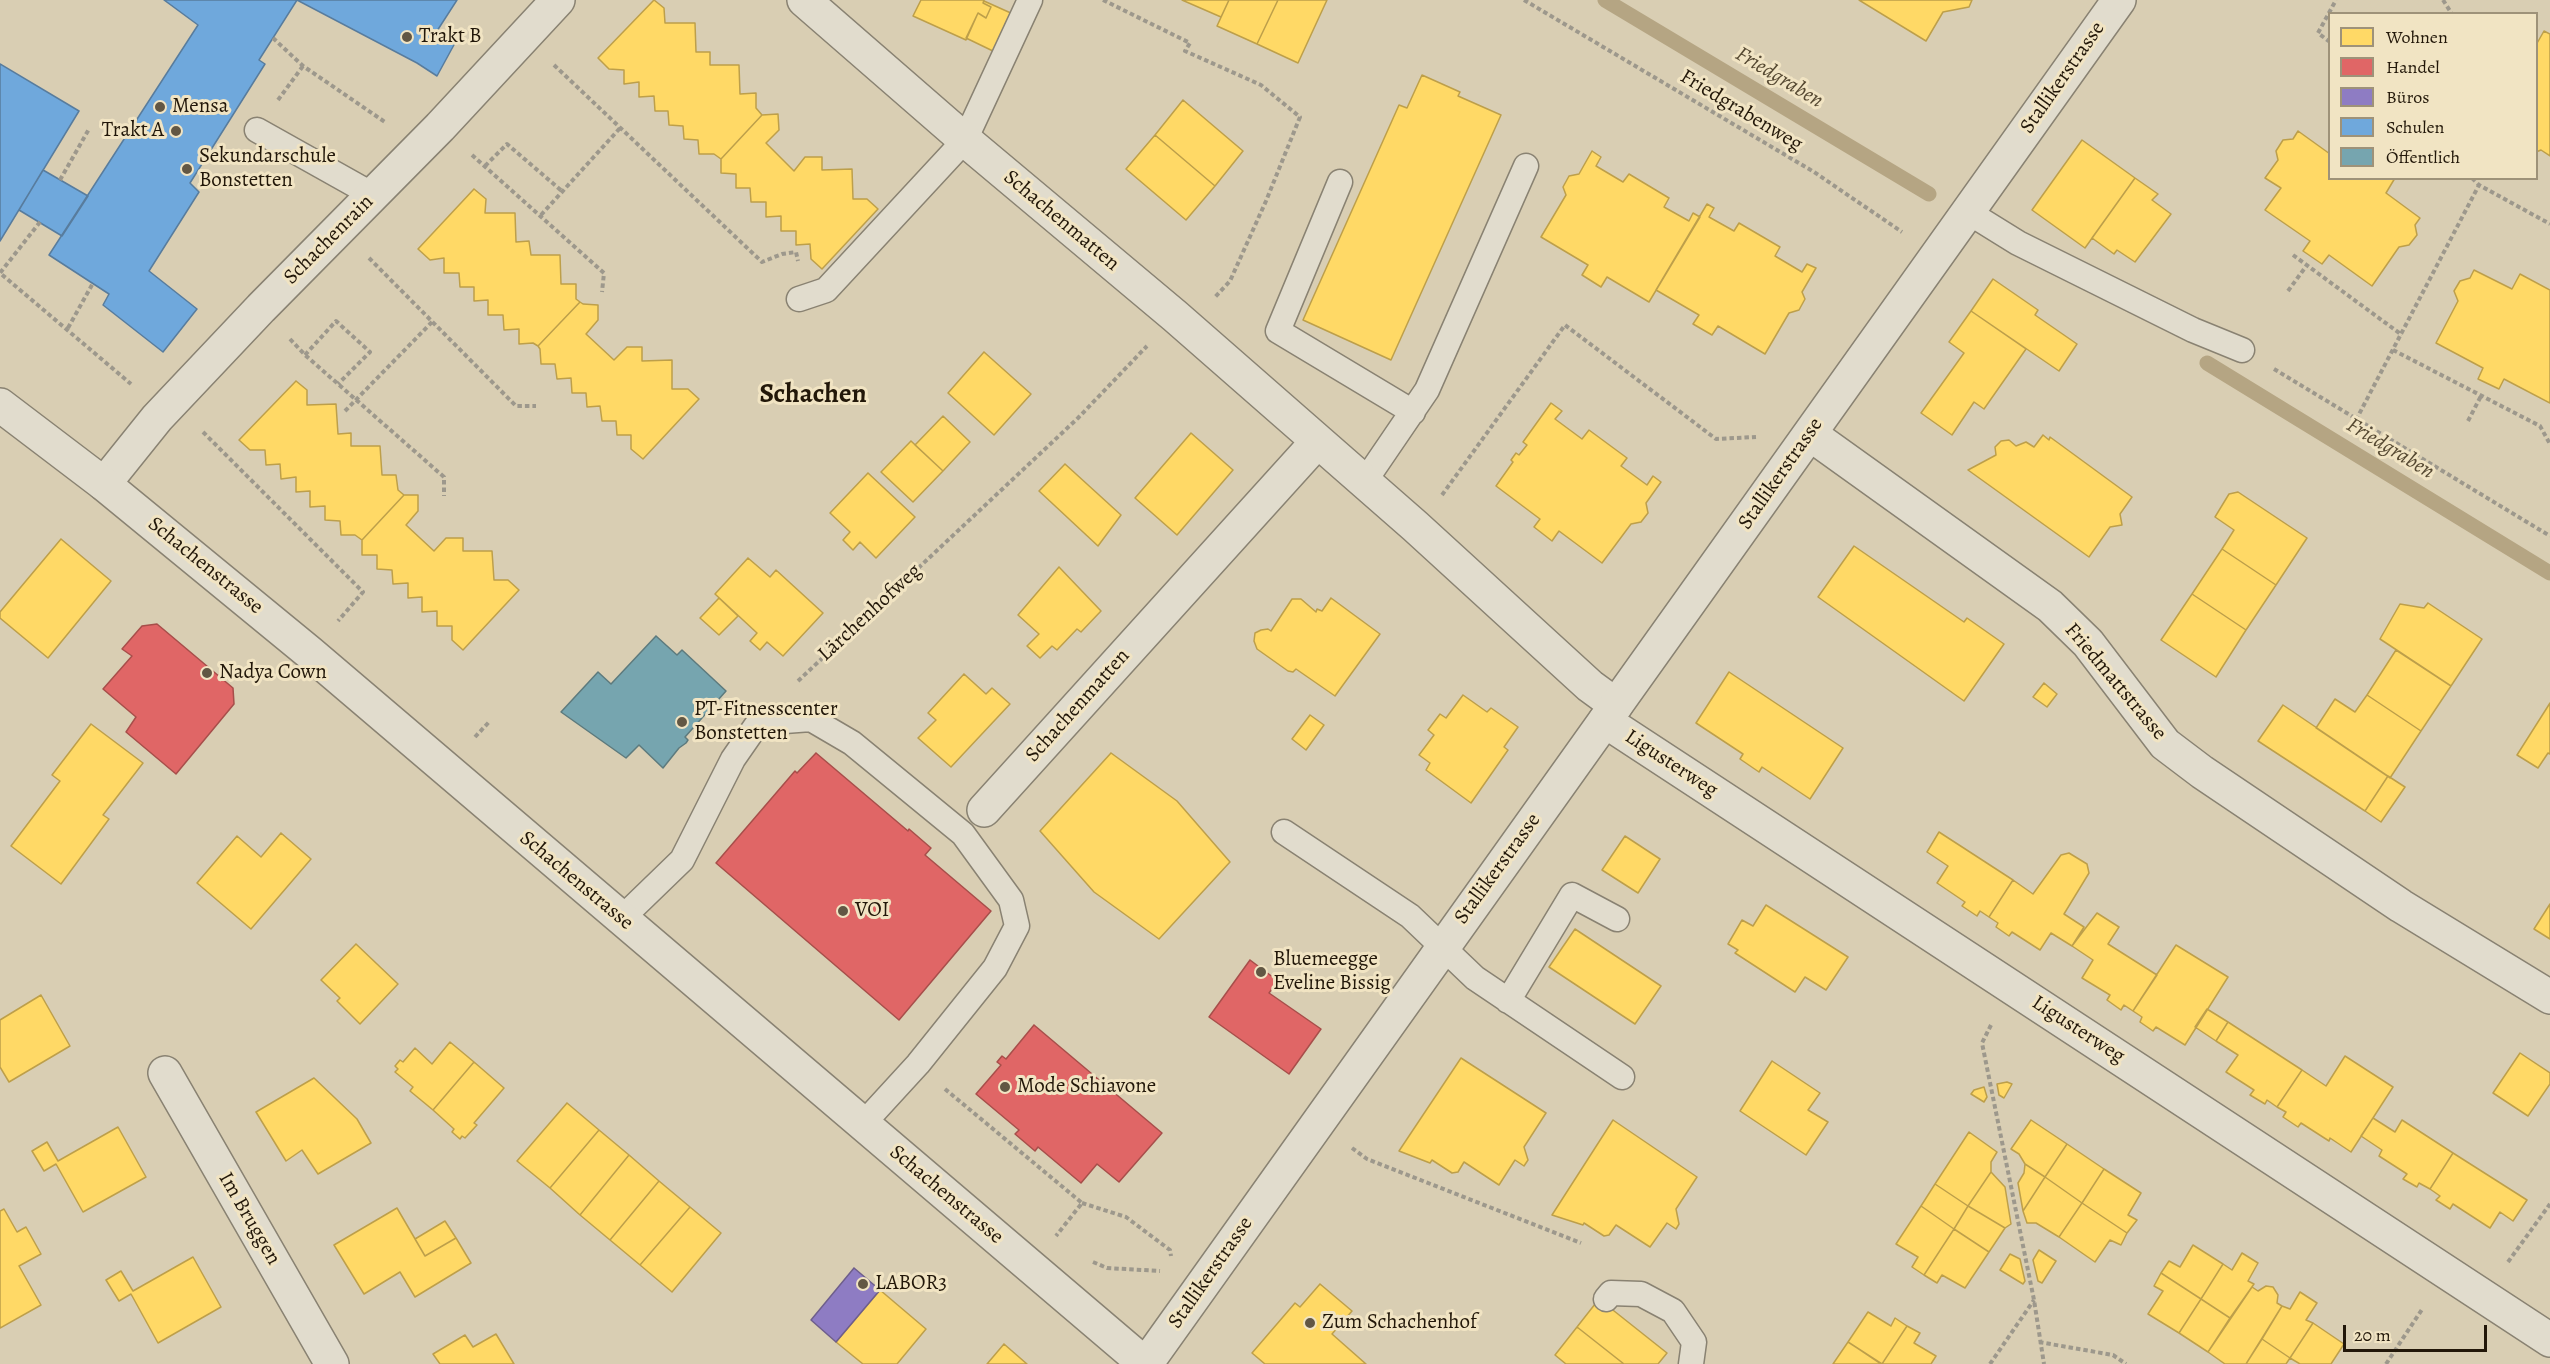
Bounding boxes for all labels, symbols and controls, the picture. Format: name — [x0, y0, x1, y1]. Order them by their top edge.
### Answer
legend — [2328, 12, 2538, 180]
street label: Stallikerstrasse — [2015, 17, 2111, 139]
place label: Trakt B — [419, 24, 482, 50]
text: Wohnen — [2386, 25, 2448, 49]
marker: Trakt B — [400, 30, 414, 44]
water label: Friedgraben — [1730, 41, 1828, 115]
text: Handel — [2386, 55, 2440, 79]
street label: Friedgrabenweg — [1675, 65, 1807, 157]
text: Büros — [2386, 85, 2429, 109]
place label: Mensa — [172, 94, 229, 120]
marker: Mensa — [153, 100, 167, 114]
text: Schulen — [2386, 115, 2444, 139]
place label: Trakt A — [102, 118, 164, 144]
marker: Trakt A — [169, 124, 183, 138]
place label: Sekundarschule Bonstetten — [199, 144, 336, 194]
text: Öffentlich — [2386, 145, 2460, 169]
marker: Sekundarschule Bonstetten — [180, 162, 194, 176]
street label: Schachenmatten — [998, 165, 1124, 277]
street label: Schachenrain — [279, 190, 379, 290]
district label: Schachen — [759, 379, 867, 411]
water label: Friedgraben — [2341, 412, 2439, 486]
street label: Stallikerstrasse — [1733, 413, 1829, 535]
street label: Schachenstrasse — [142, 512, 268, 620]
street label: Lärchenhofweg — [813, 559, 927, 667]
street label: Friedmattstrasse — [2059, 618, 2171, 746]
street label: Schachenmatten — [1021, 644, 1135, 768]
place label: Nadya Cown — [219, 660, 327, 686]
marker: Nadya Cown — [200, 666, 214, 680]
place label: PT-Fitnesscenter Bonstetten — [694, 697, 838, 747]
marker: PT-Fitnesscenter Bonstetten — [675, 715, 689, 729]
street label: Ligusterweg — [1620, 725, 1722, 803]
street label: Stallikerstrasse — [1449, 809, 1547, 929]
street label: Schachenstrasse — [514, 826, 638, 936]
place label: VOI — [855, 898, 889, 924]
marker: VOI — [836, 904, 850, 918]
place label: Bluemeegge Eveline Bissig — [1273, 947, 1391, 997]
marker: Bluemeegge Eveline Bissig — [1254, 965, 1268, 979]
street label: Ligusterweg — [2027, 991, 2129, 1069]
place label: Mode Schiavone — [1017, 1074, 1156, 1100]
marker: Mode Schiavone — [998, 1080, 1012, 1094]
street label: Schachenstrasse — [884, 1140, 1008, 1250]
street label: Im Bruggen — [212, 1168, 286, 1270]
street label: Stallikerstrasse — [1163, 1212, 1259, 1334]
place label: LABOR3 — [875, 1271, 947, 1297]
marker: LABOR3 — [856, 1277, 870, 1291]
place label: Zum Schachenhof — [1322, 1310, 1477, 1336]
scale bar — [2346, 1313, 2490, 1351]
marker: Zum Schachenhof — [1303, 1316, 1317, 1330]
text: 20 m — [2354, 1323, 2391, 1347]

